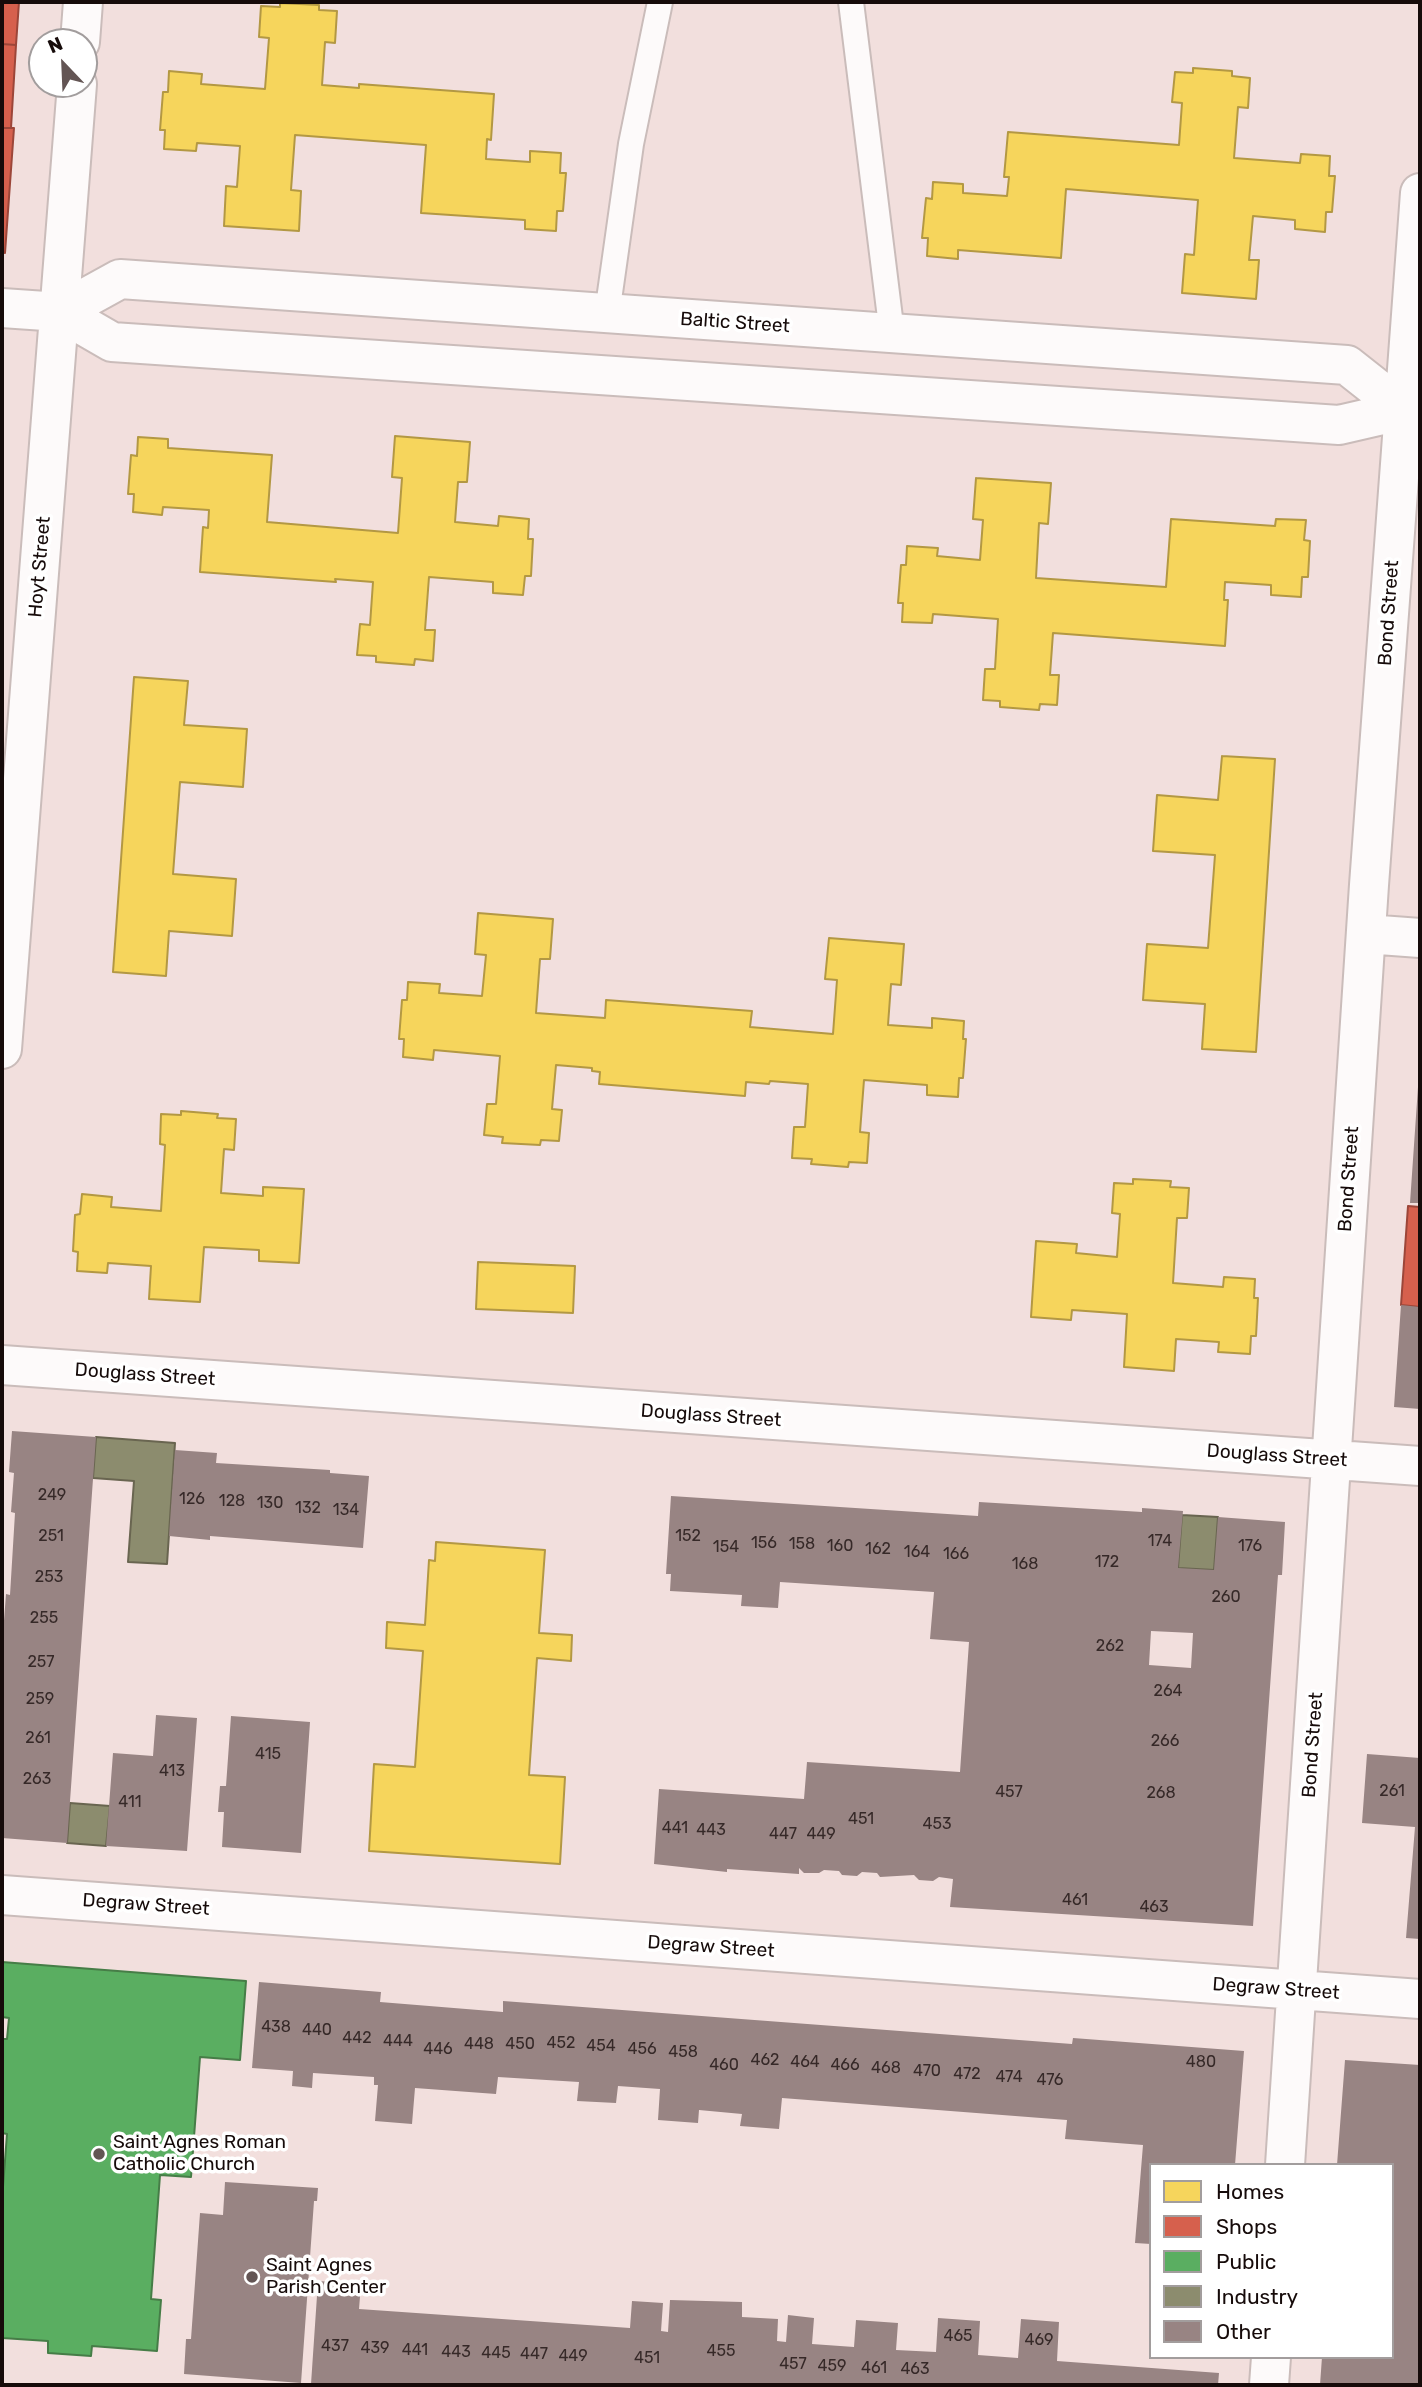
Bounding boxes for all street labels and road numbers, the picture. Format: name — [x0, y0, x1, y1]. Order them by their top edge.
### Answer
street label: Baltic Street — [679, 308, 791, 338]
street label: Hoyt Street — [24, 515, 56, 619]
street label: Bond Street — [1374, 559, 1404, 667]
street label: Bond Street — [1334, 1125, 1364, 1233]
street label: Douglass Street — [74, 1359, 216, 1391]
street label: Douglass Street — [640, 1400, 782, 1432]
street label: Douglass Street — [1206, 1440, 1348, 1472]
street label: Bond Street — [1298, 1691, 1328, 1799]
street label: Degraw Street — [82, 1889, 210, 1921]
street label: Degraw Street — [647, 1931, 775, 1963]
street label: Degraw Street — [1212, 1973, 1340, 2005]

